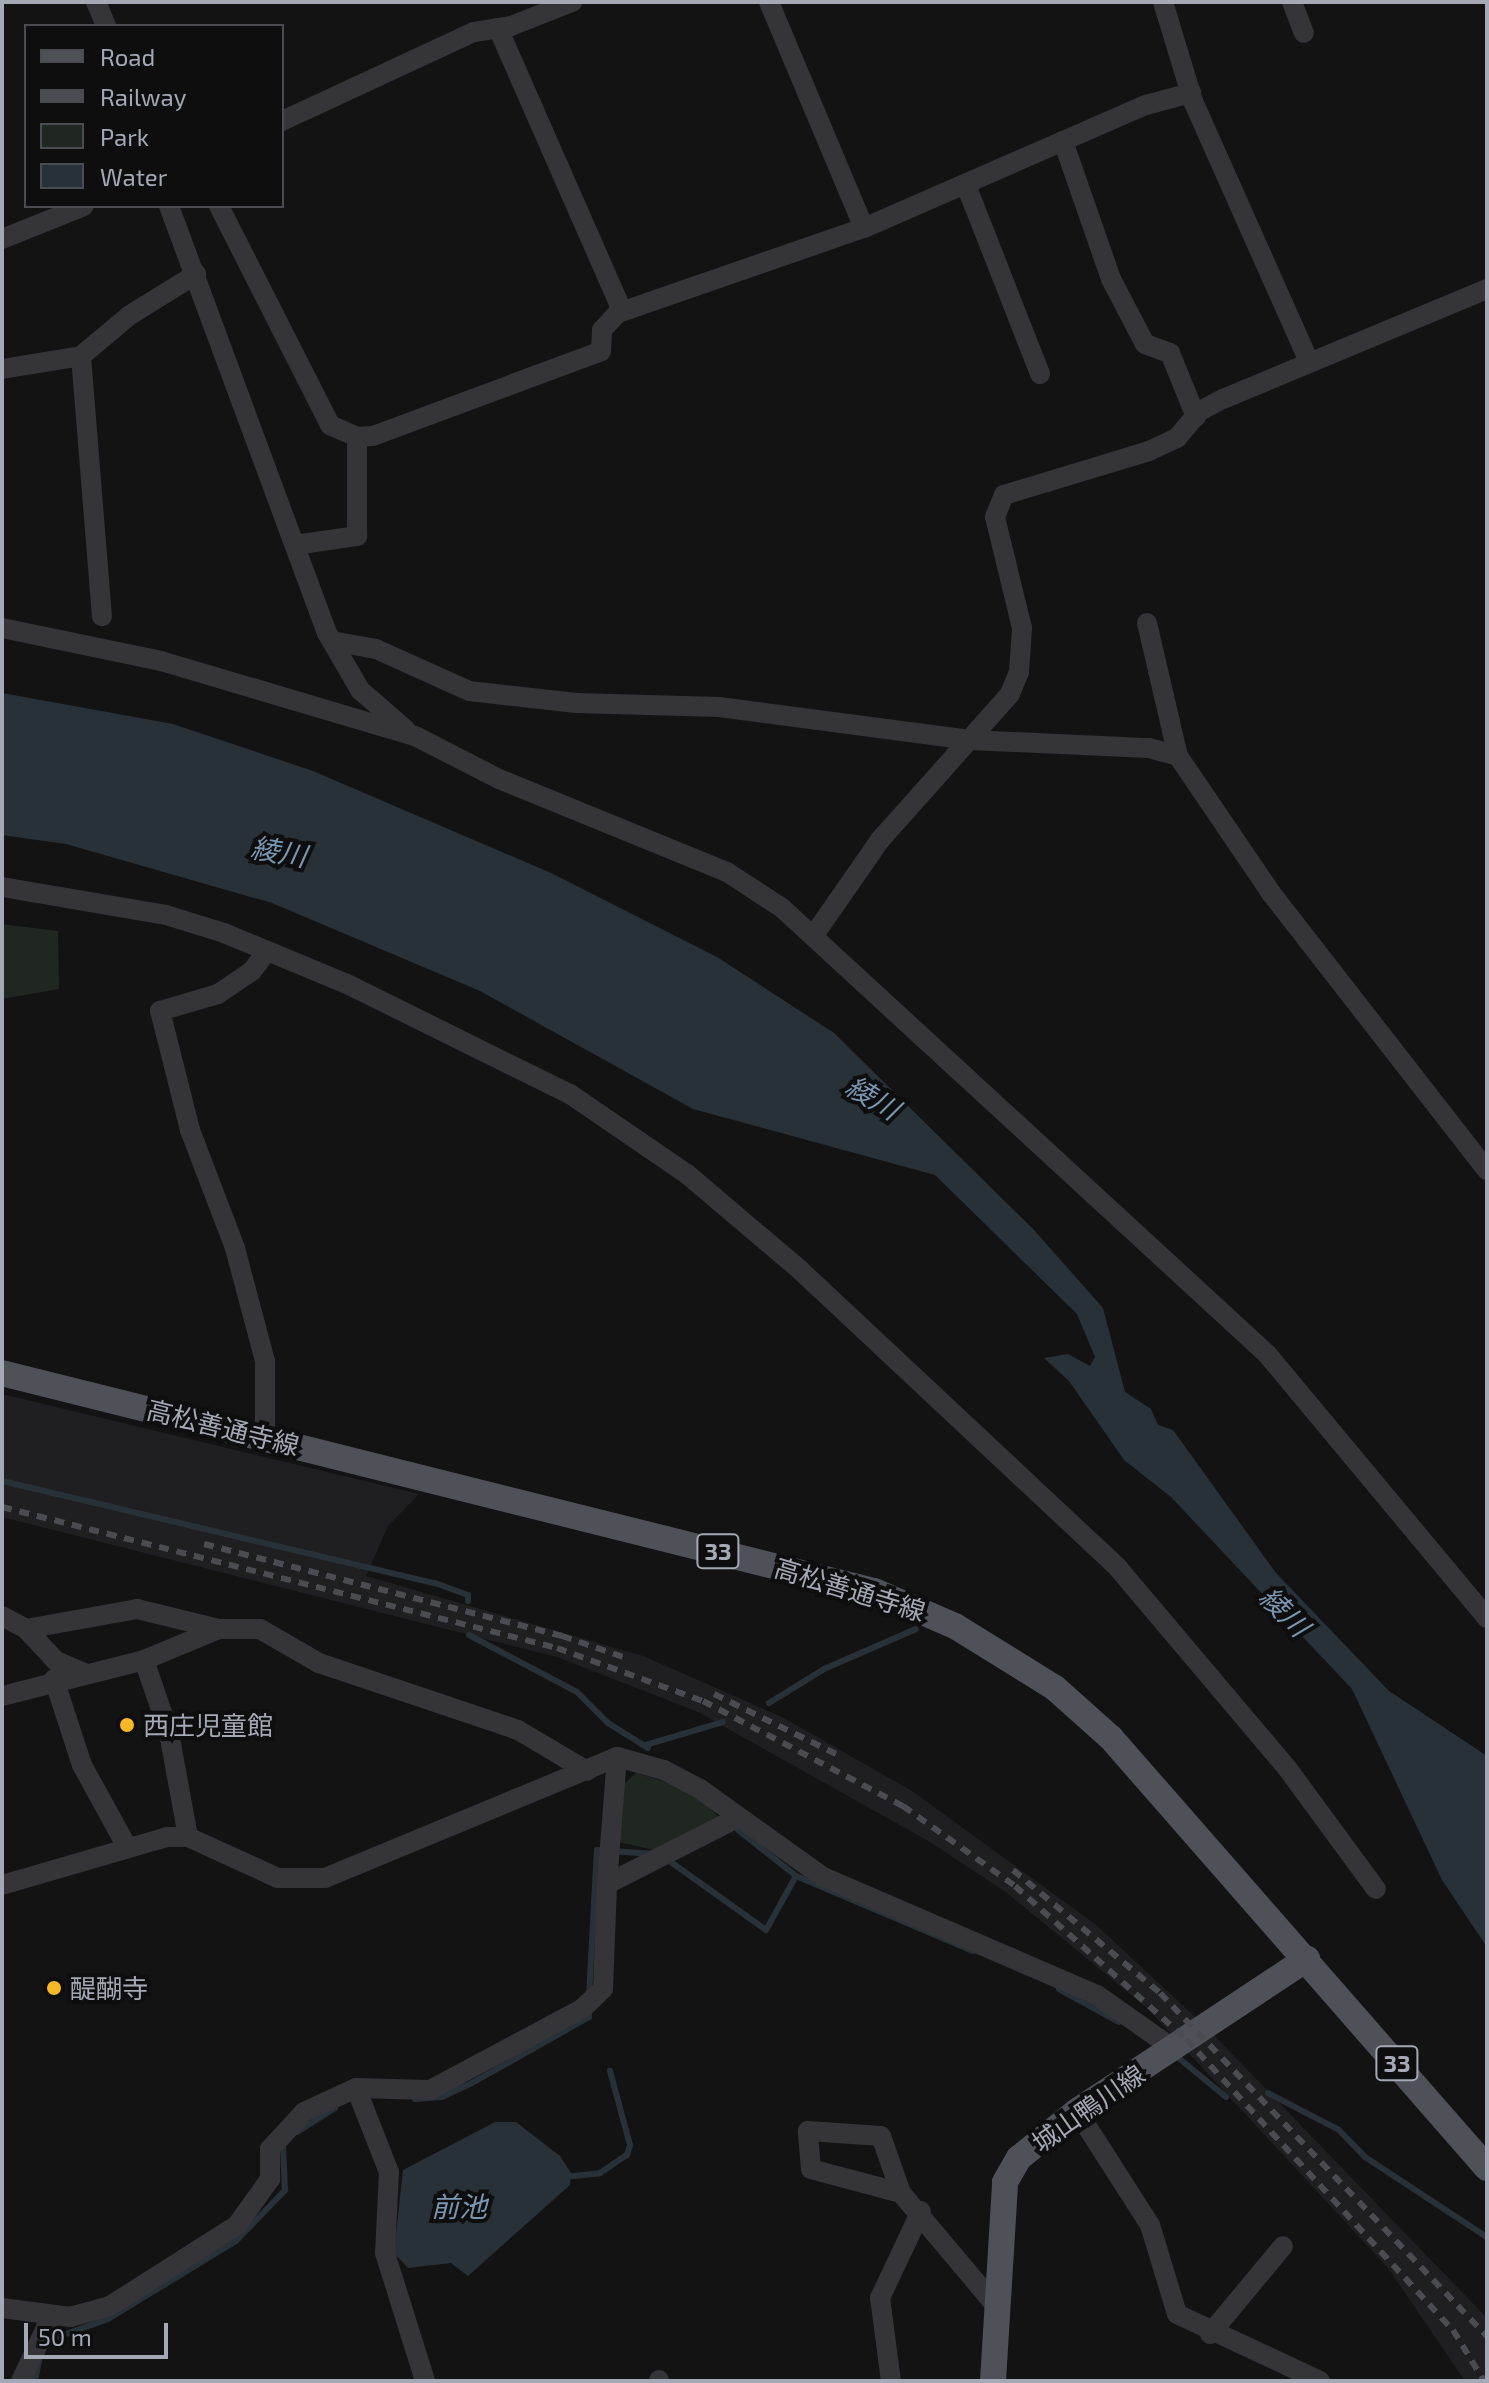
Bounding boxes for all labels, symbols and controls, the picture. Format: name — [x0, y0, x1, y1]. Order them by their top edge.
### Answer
legend — [24, 24, 284, 208]
text: Road — [100, 42, 155, 71]
text: Railway — [100, 82, 186, 111]
text: Park — [100, 122, 149, 151]
text: Water — [100, 162, 167, 191]
water label: 綾川 — [249, 830, 309, 872]
water label: 綾川 — [840, 1068, 906, 1126]
street label: 高松善通寺線 — [144, 1393, 302, 1461]
road number: 33 — [696, 1531, 740, 1571]
street label: 高松善通寺線 — [771, 1551, 929, 1627]
water label: 綾川 — [1253, 1579, 1317, 1643]
place label: 西庄児童館 — [143, 1709, 273, 1741]
marker: 西庄児童館 — [118, 1716, 136, 1734]
place label: 醍醐寺 — [70, 1972, 148, 2004]
marker: 醍醐寺 — [45, 1979, 63, 1997]
road number: 33 — [1375, 2043, 1419, 2083]
street label: 城山鴨川線 — [1026, 2058, 1150, 2158]
water label: 前池 — [431, 2189, 487, 2223]
scale bar — [28, 2307, 172, 2357]
text: 50 m — [38, 2322, 92, 2351]

